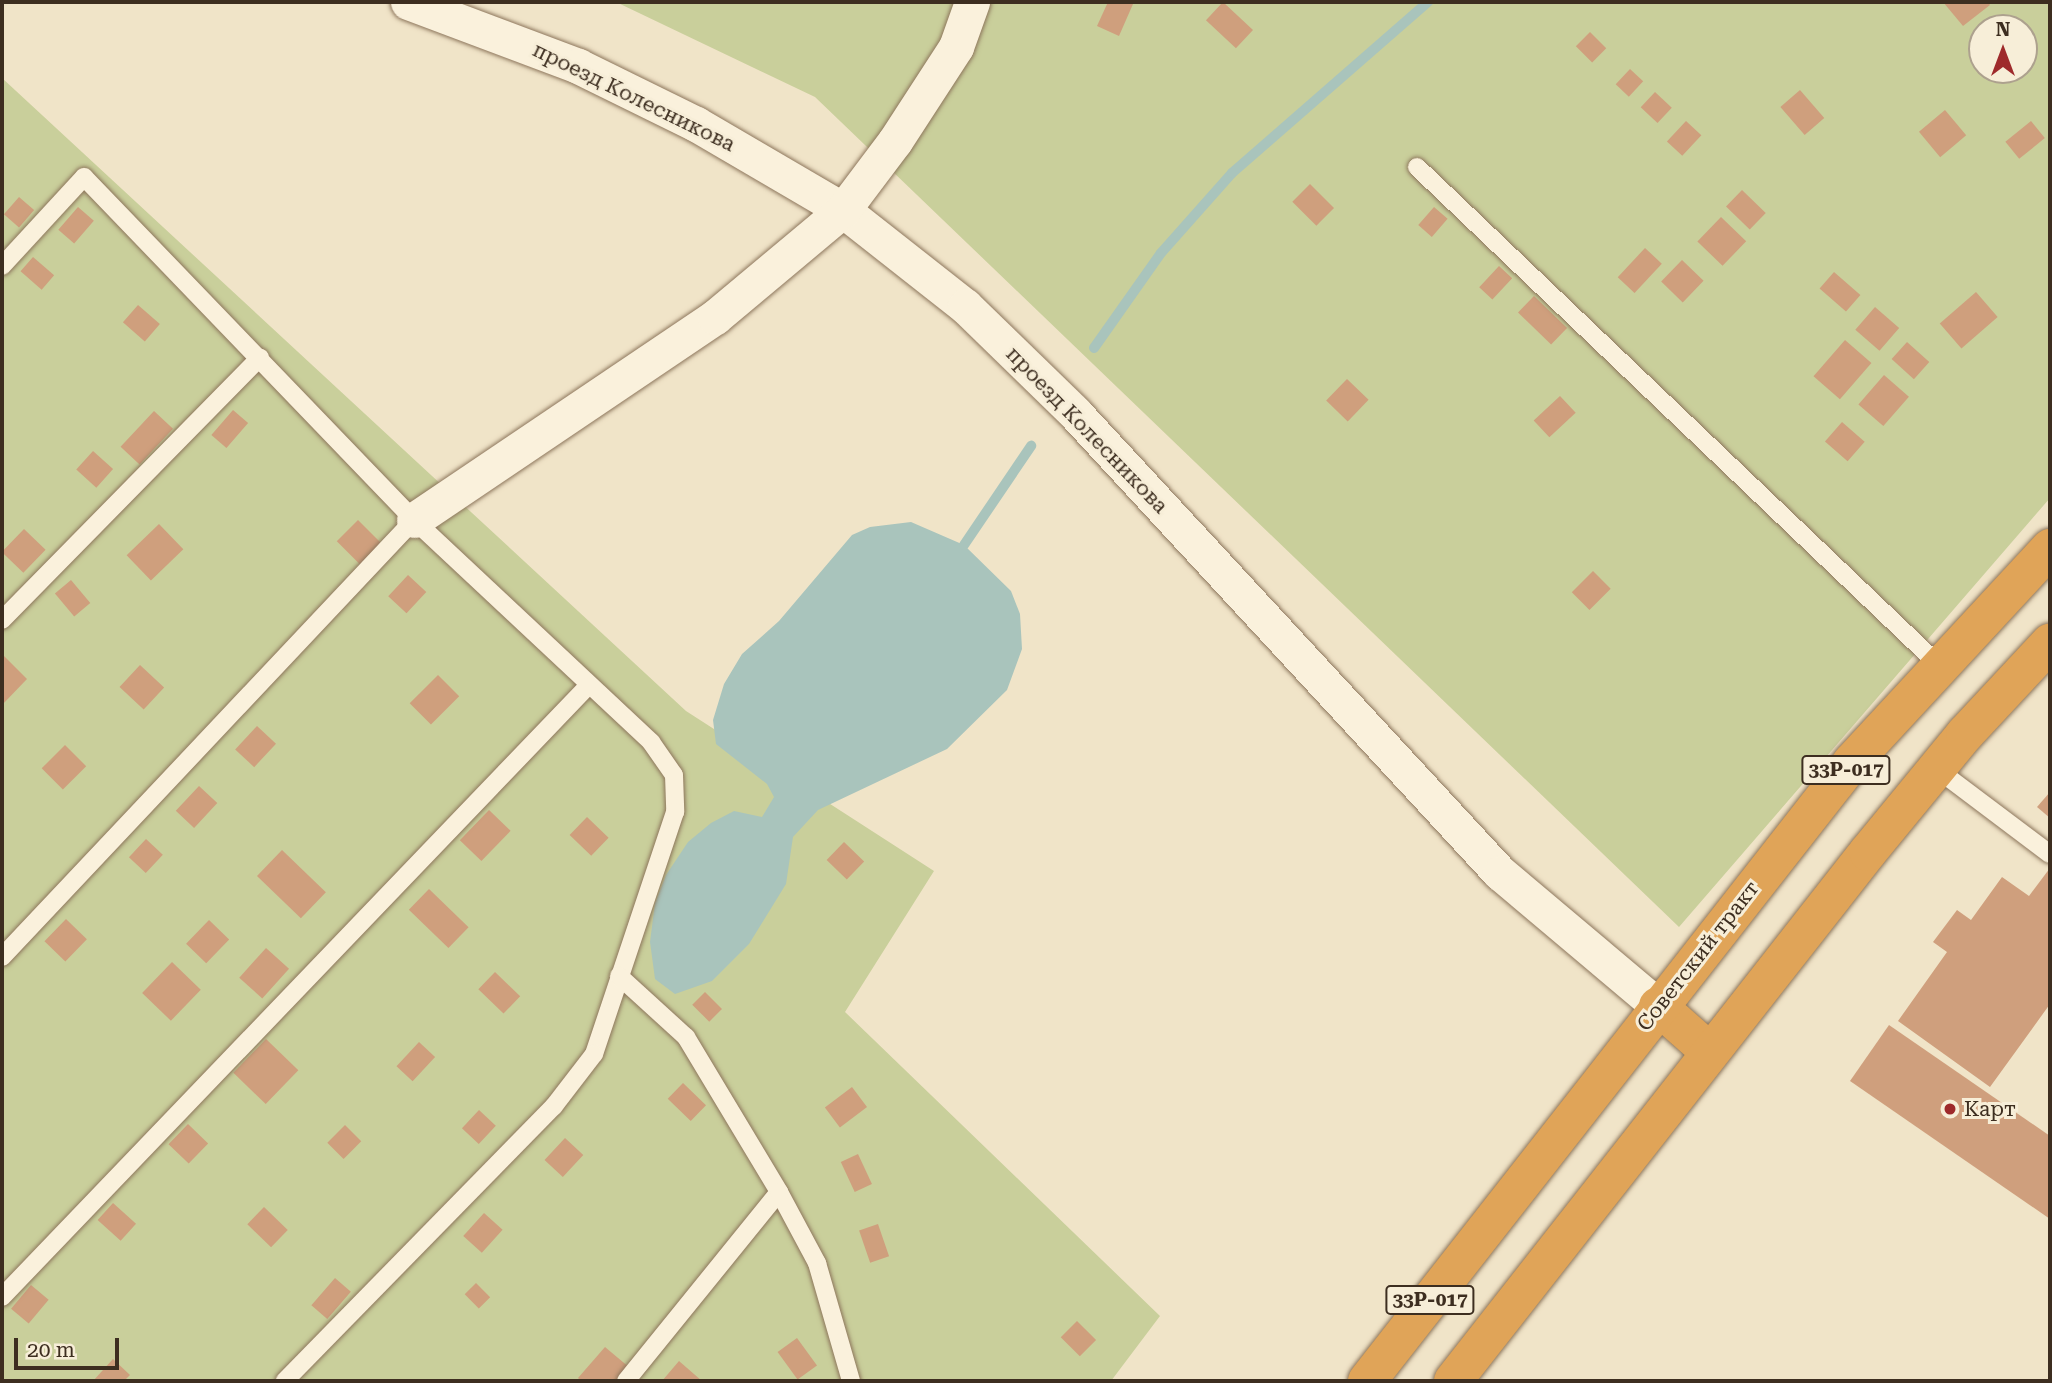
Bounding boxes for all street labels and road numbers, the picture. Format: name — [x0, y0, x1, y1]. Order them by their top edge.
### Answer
street label: проезд Колесникова — [529, 37, 739, 157]
street label: проезд Колесникова — [1001, 341, 1173, 519]
road number: 33Р-017 — [1800, 754, 1892, 786]
street label: Советский тракт — [1632, 876, 1764, 1036]
road number: 33Р-017 — [1384, 1284, 1476, 1316]

